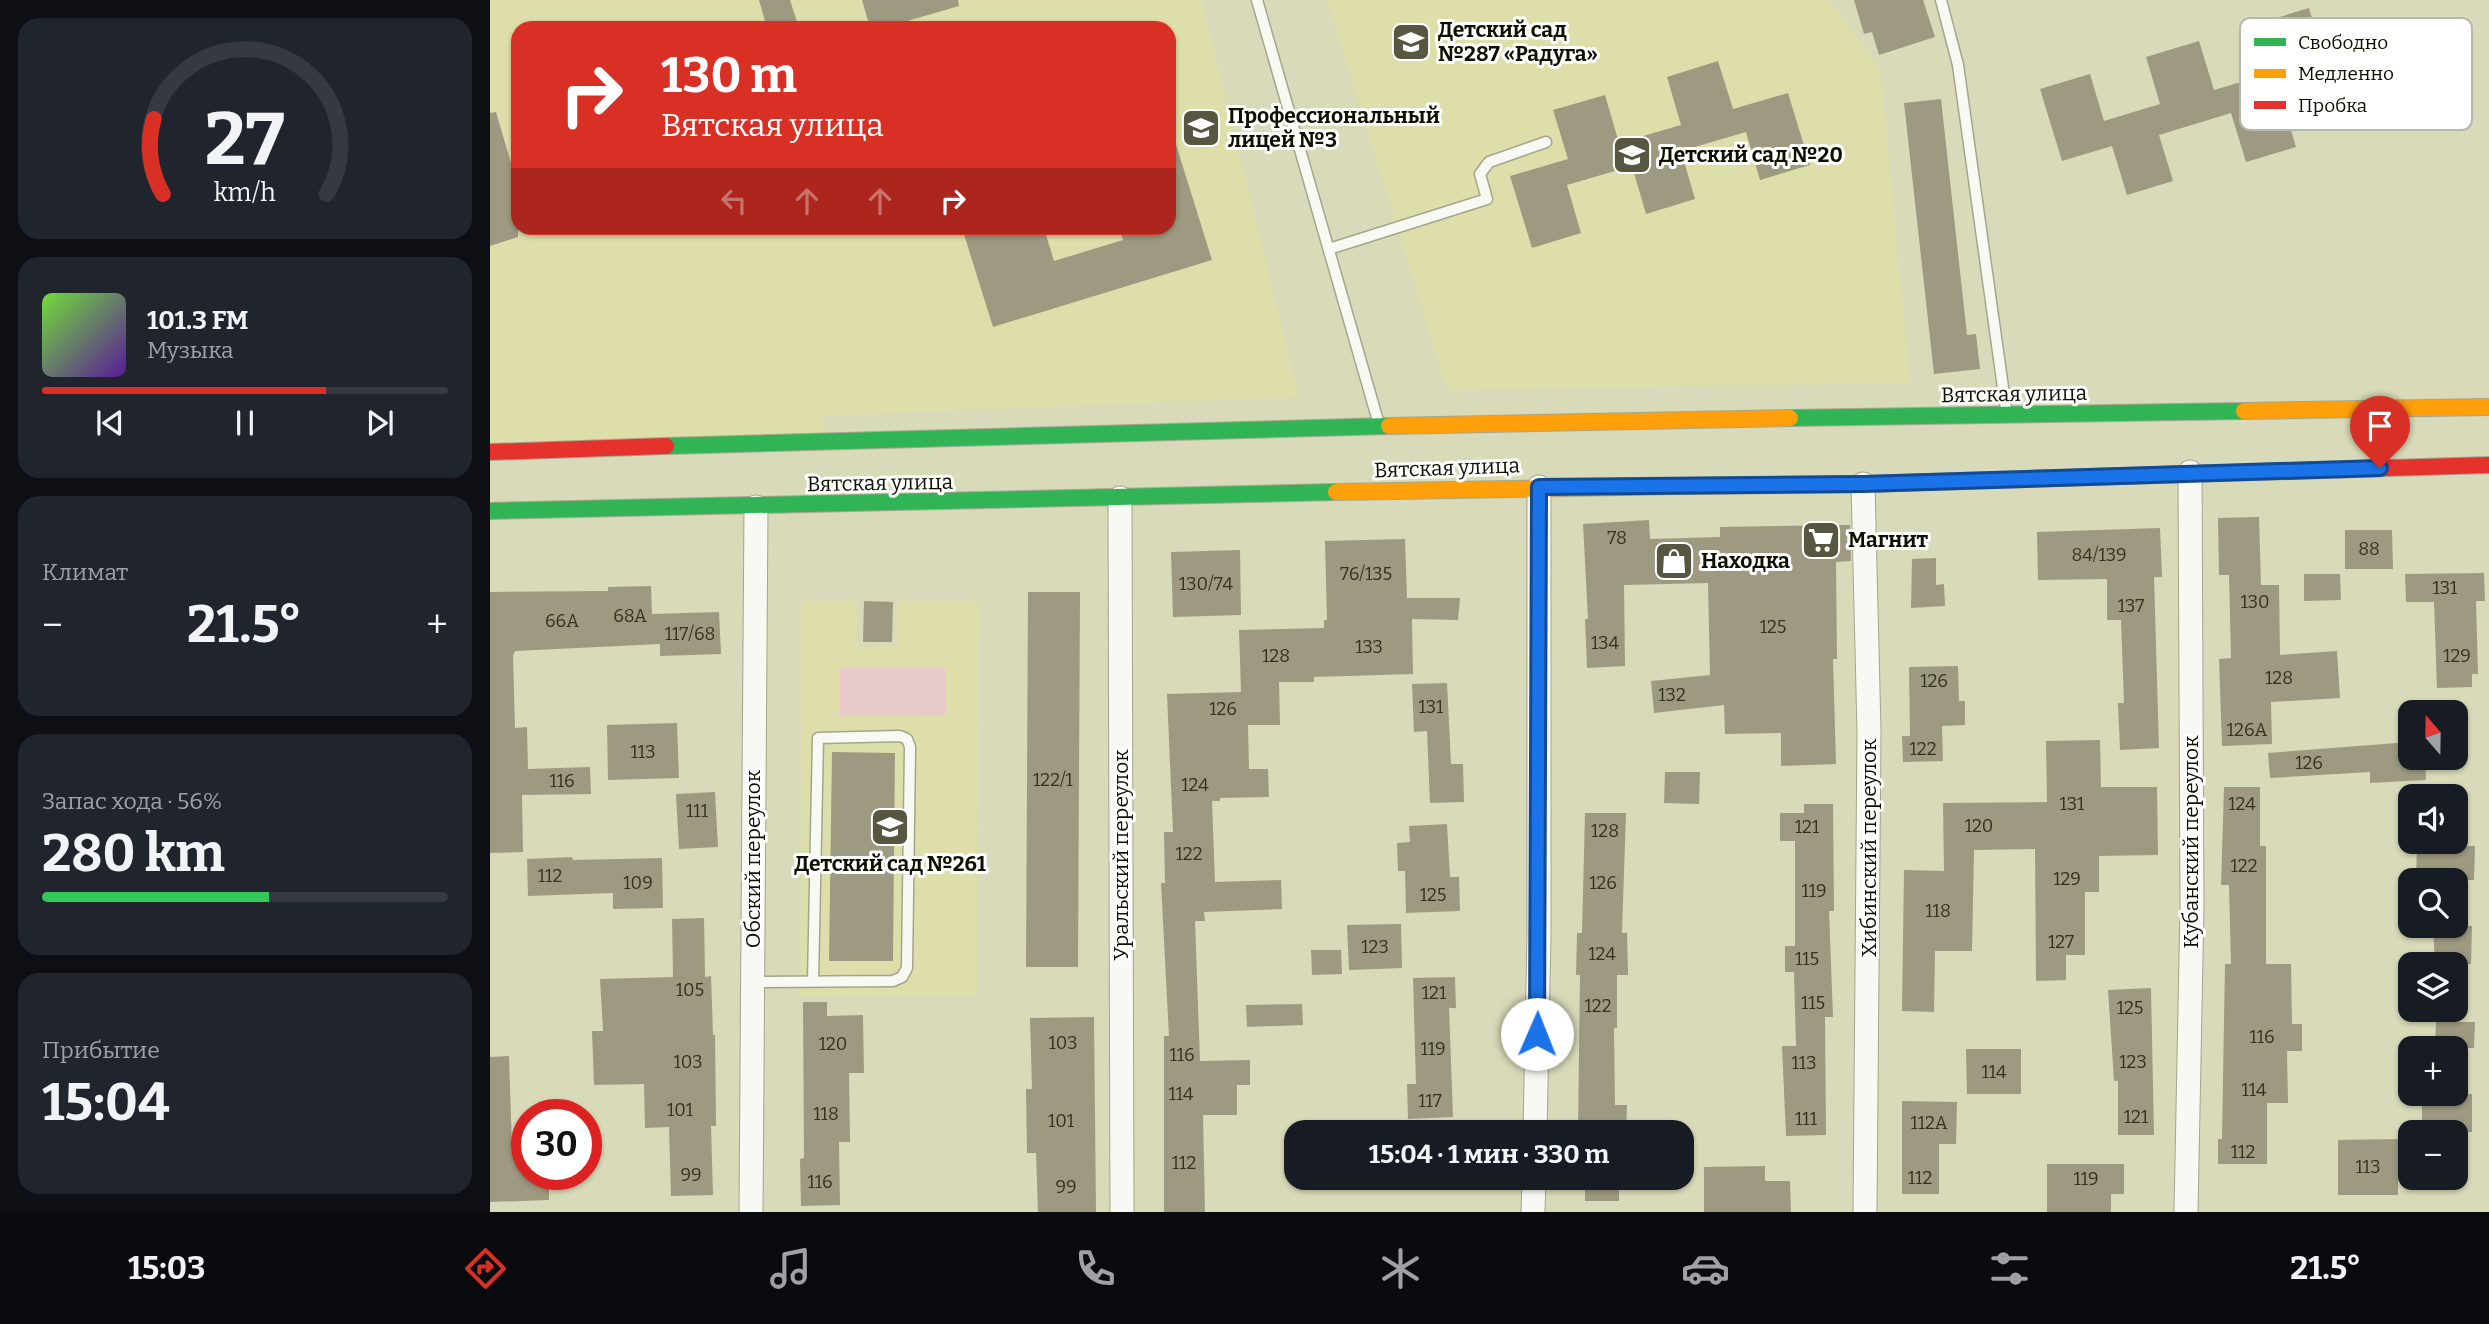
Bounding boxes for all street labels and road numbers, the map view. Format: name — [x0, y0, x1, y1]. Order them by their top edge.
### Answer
street label: Вятская улица — [1941, 380, 2088, 408]
street label: Вятская улица — [1373, 452, 1521, 484]
street label: Вятская улица — [807, 469, 954, 497]
street label: Кубанский переулок — [2178, 735, 2204, 948]
street label: Хибинский переулок — [1856, 738, 1882, 957]
street label: Уральский переулок — [1108, 749, 1134, 961]
street label: Обский переулок — [740, 769, 766, 948]

